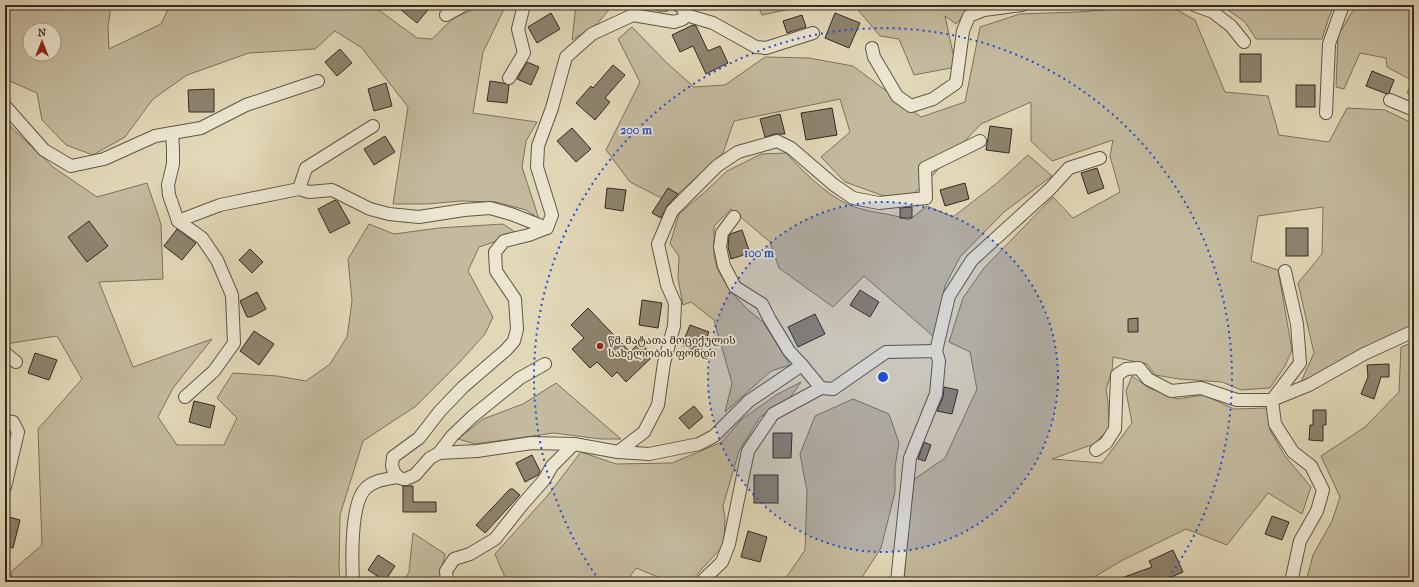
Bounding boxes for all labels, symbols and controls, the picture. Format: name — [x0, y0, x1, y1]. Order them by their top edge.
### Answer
north arrow — [22, 22, 62, 62]
text: N — [38, 26, 47, 39]
text: 200 m — [620, 123, 653, 137]
text: 100 m — [744, 246, 775, 260]
place label: წმ. მატათა მოციქულის სახელობის ფონდი — [608, 334, 736, 360]
marker: წმ. მატათა მოციქულის სახელობის ფონდი — [595, 341, 605, 351]
centre of rings — [876, 370, 890, 384]

